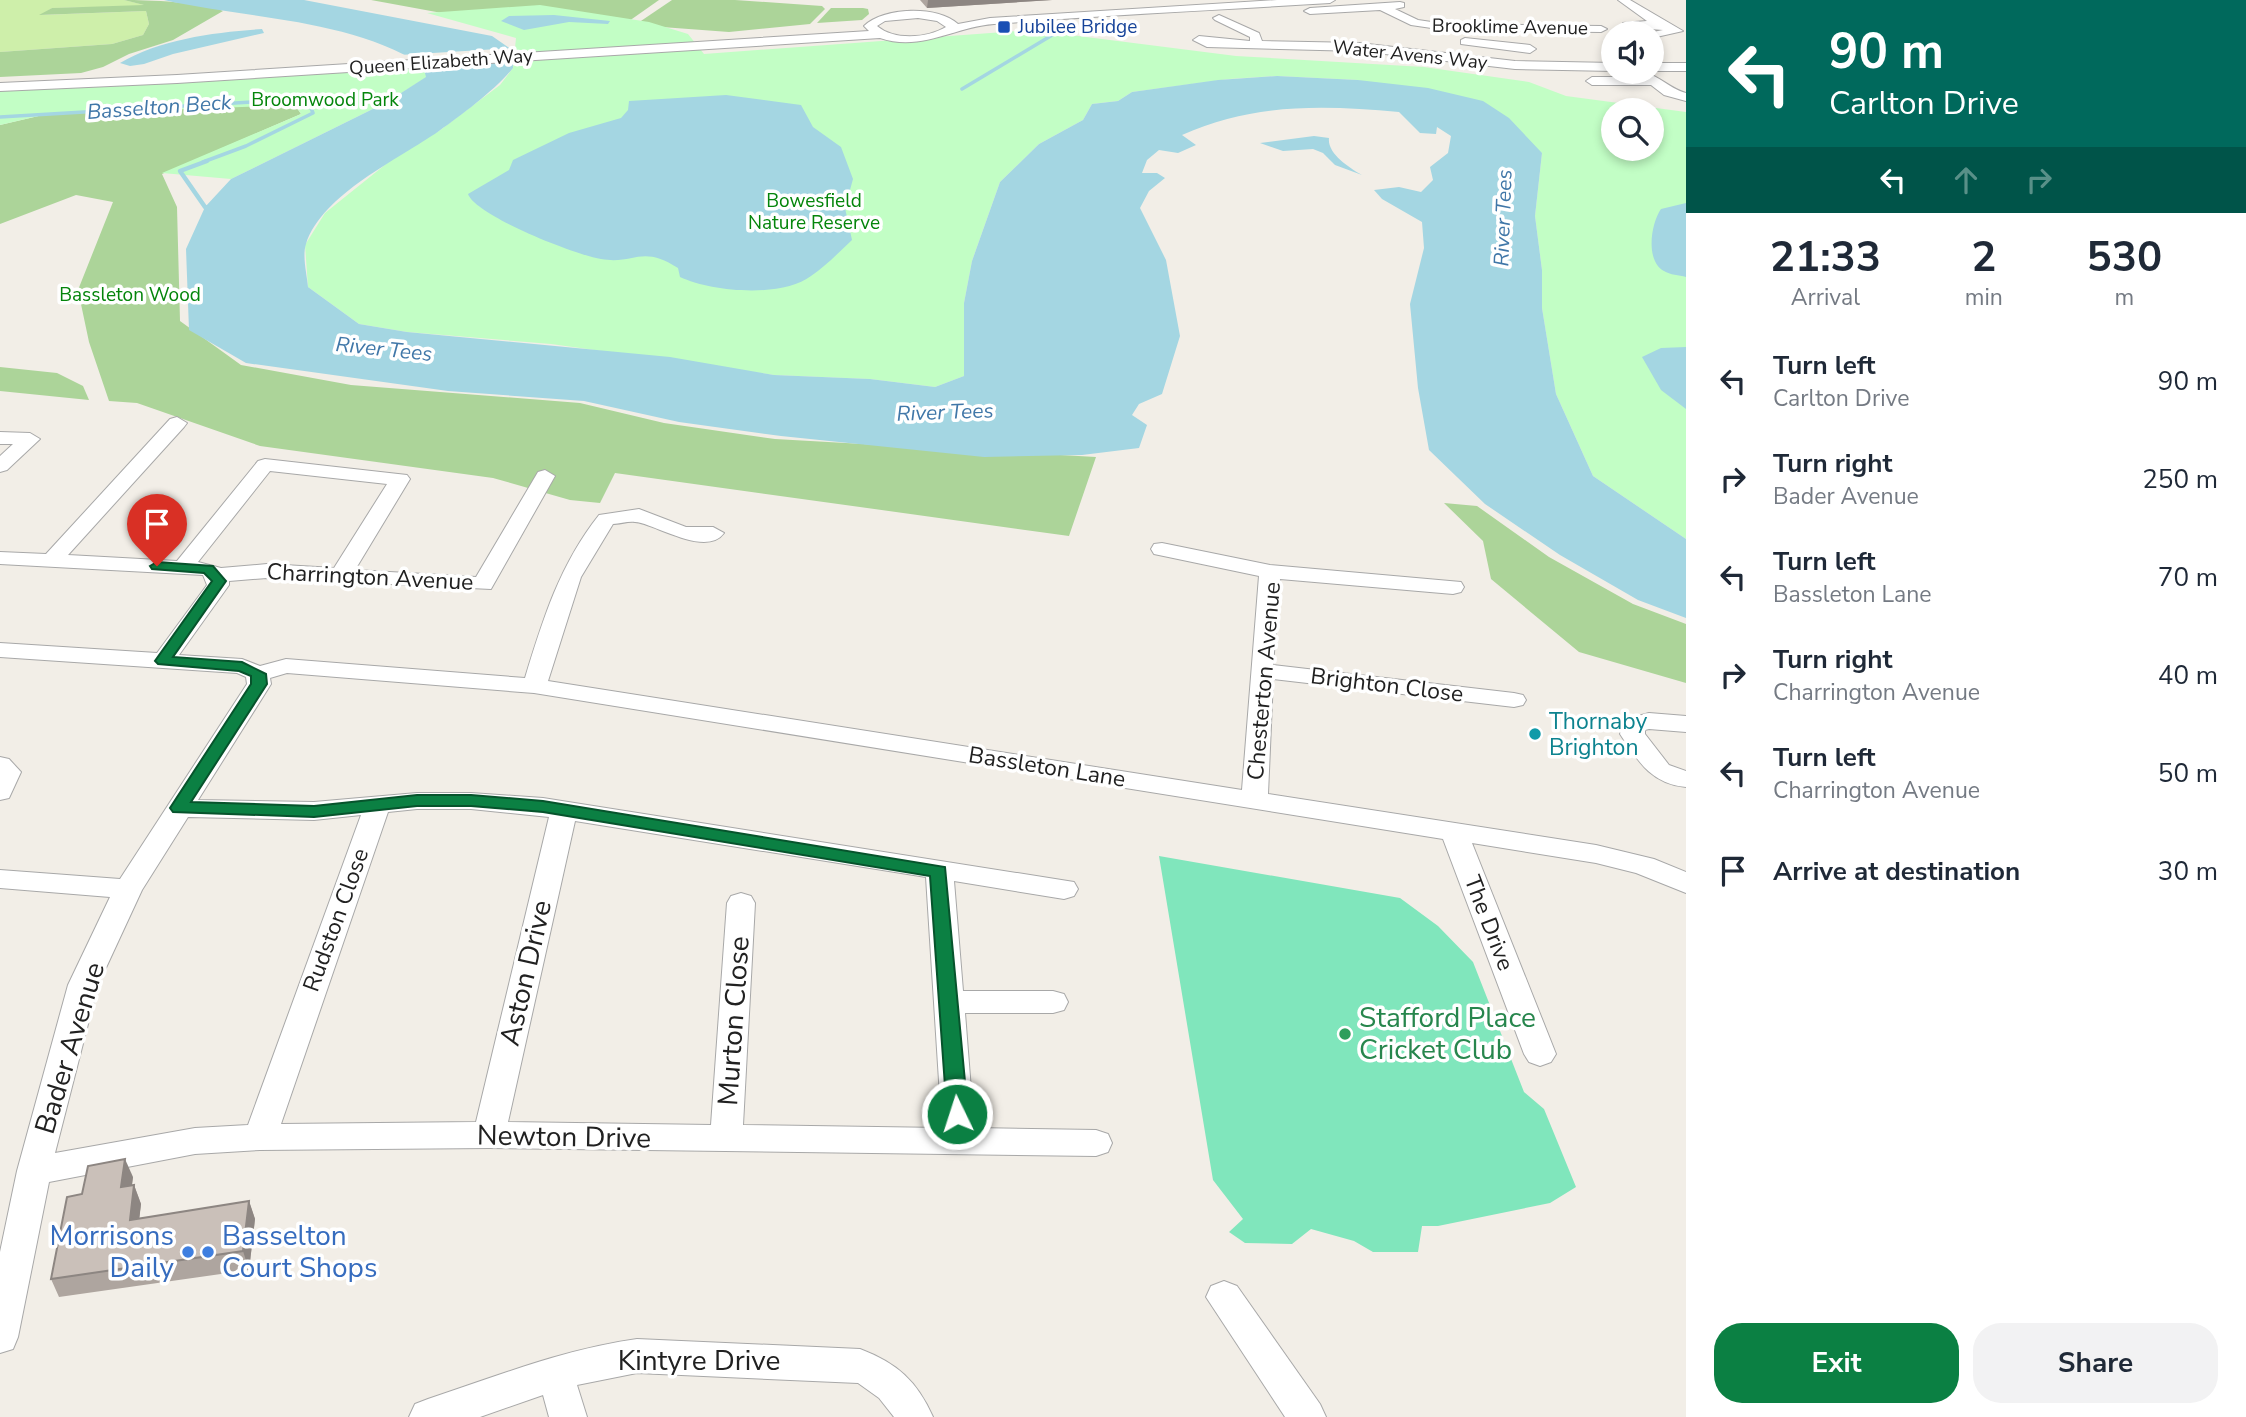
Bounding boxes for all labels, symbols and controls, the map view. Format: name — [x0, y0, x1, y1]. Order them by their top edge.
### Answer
street label: Brooklime Avenue — [1432, 13, 1588, 41]
place label: Jubilee Bridge — [1017, 14, 1137, 40]
text: 90 m — [1829, 18, 1944, 85]
marker: Jubilee Bridge — [996, 19, 1012, 35]
map controls — [1601, 21, 1664, 161]
button: sound — [1601, 21, 1664, 84]
icon: left — [1714, 28, 1805, 119]
street label: Water Avens Way — [1331, 34, 1489, 76]
street label: Queen Elizabeth Way — [348, 43, 534, 81]
text: Carlton Drive — [1829, 82, 2019, 125]
park label: Broomwood Park — [251, 87, 399, 113]
water label: Basselton Beck — [86, 88, 233, 126]
button: search — [1601, 98, 1664, 161]
icon: left — [1874, 161, 1912, 199]
icon: ahead — [1947, 161, 1985, 199]
icon: right — [2020, 161, 2058, 199]
water label: River Tees — [1487, 169, 1519, 267]
park label: Bowesfield Nature Reserve — [748, 188, 880, 236]
text: 21:33 — [1770, 229, 1881, 286]
text: 2 — [1971, 229, 1996, 286]
text: 530 — [2087, 229, 2162, 286]
park label: Bassleton Wood — [59, 282, 201, 308]
text: Arrival — [1791, 282, 1860, 313]
text: min — [1965, 282, 2003, 313]
text: m — [2115, 282, 2134, 313]
water label: River Tees — [334, 330, 434, 368]
text: Turn left — [1773, 348, 1876, 383]
icon: left — [1714, 362, 1752, 400]
text: 90 m — [2158, 364, 2218, 399]
text: Carlton Drive — [1773, 383, 1909, 414]
water label: River Tees — [896, 396, 994, 428]
text: Turn right — [1773, 446, 1892, 481]
icon: right — [1714, 460, 1752, 498]
text: 250 m — [2142, 462, 2218, 497]
text: Bader Avenue — [1773, 481, 1919, 512]
pin — [127, 494, 187, 566]
icon: arrive — [138, 505, 176, 543]
text: Turn left — [1773, 544, 1876, 579]
street label: Charrington Avenue — [266, 556, 474, 598]
icon: left — [1714, 558, 1752, 596]
text: 70 m — [2158, 560, 2218, 595]
text: Bassleton Lane — [1773, 579, 1931, 610]
street label: Chesterton Avenue — [1240, 581, 1288, 781]
text: Turn right — [1773, 642, 1892, 677]
icon: right — [1714, 656, 1752, 694]
text: 40 m — [2158, 658, 2218, 693]
street label: Brighton Close — [1309, 660, 1465, 710]
text: Charrington Avenue — [1773, 677, 1980, 708]
place label: Thornaby Brighton — [1549, 706, 1647, 763]
marker: Thornaby Brighton — [1527, 726, 1543, 742]
street label: Bassleton Lane — [966, 739, 1128, 795]
text: Turn left — [1773, 740, 1876, 775]
icon: left — [1714, 754, 1752, 792]
text: 50 m — [2158, 756, 2218, 791]
text: Charrington Avenue — [1773, 775, 1980, 806]
street label: Rudston Close — [296, 844, 376, 996]
icon: arrive — [1714, 852, 1752, 890]
text: Arrive at destination — [1773, 854, 2020, 889]
text: 30 m — [2158, 854, 2218, 889]
street label: The Drive — [1457, 871, 1521, 975]
street label: Aston Drive — [491, 896, 561, 1050]
street label: Murton Close — [709, 935, 759, 1107]
street label: Bader Avenue — [26, 958, 114, 1138]
place label: Stafford Place Cricket Club — [1359, 999, 1536, 1069]
marker: Stafford Place Cricket Club — [1337, 1026, 1353, 1042]
position arrow — [920, 1077, 994, 1151]
street label: Newton Drive — [477, 1116, 651, 1158]
place label: Morrisons Daily — [50, 1217, 175, 1287]
place label: Basselton Court Shops — [222, 1217, 377, 1287]
marker: Morrisons Daily — [180, 1244, 196, 1260]
marker: Basselton Court Shops — [200, 1244, 216, 1260]
button: Exit — [1714, 1323, 1959, 1403]
button: Share — [1973, 1323, 2218, 1403]
street label: Kintyre Drive — [618, 1342, 780, 1380]

